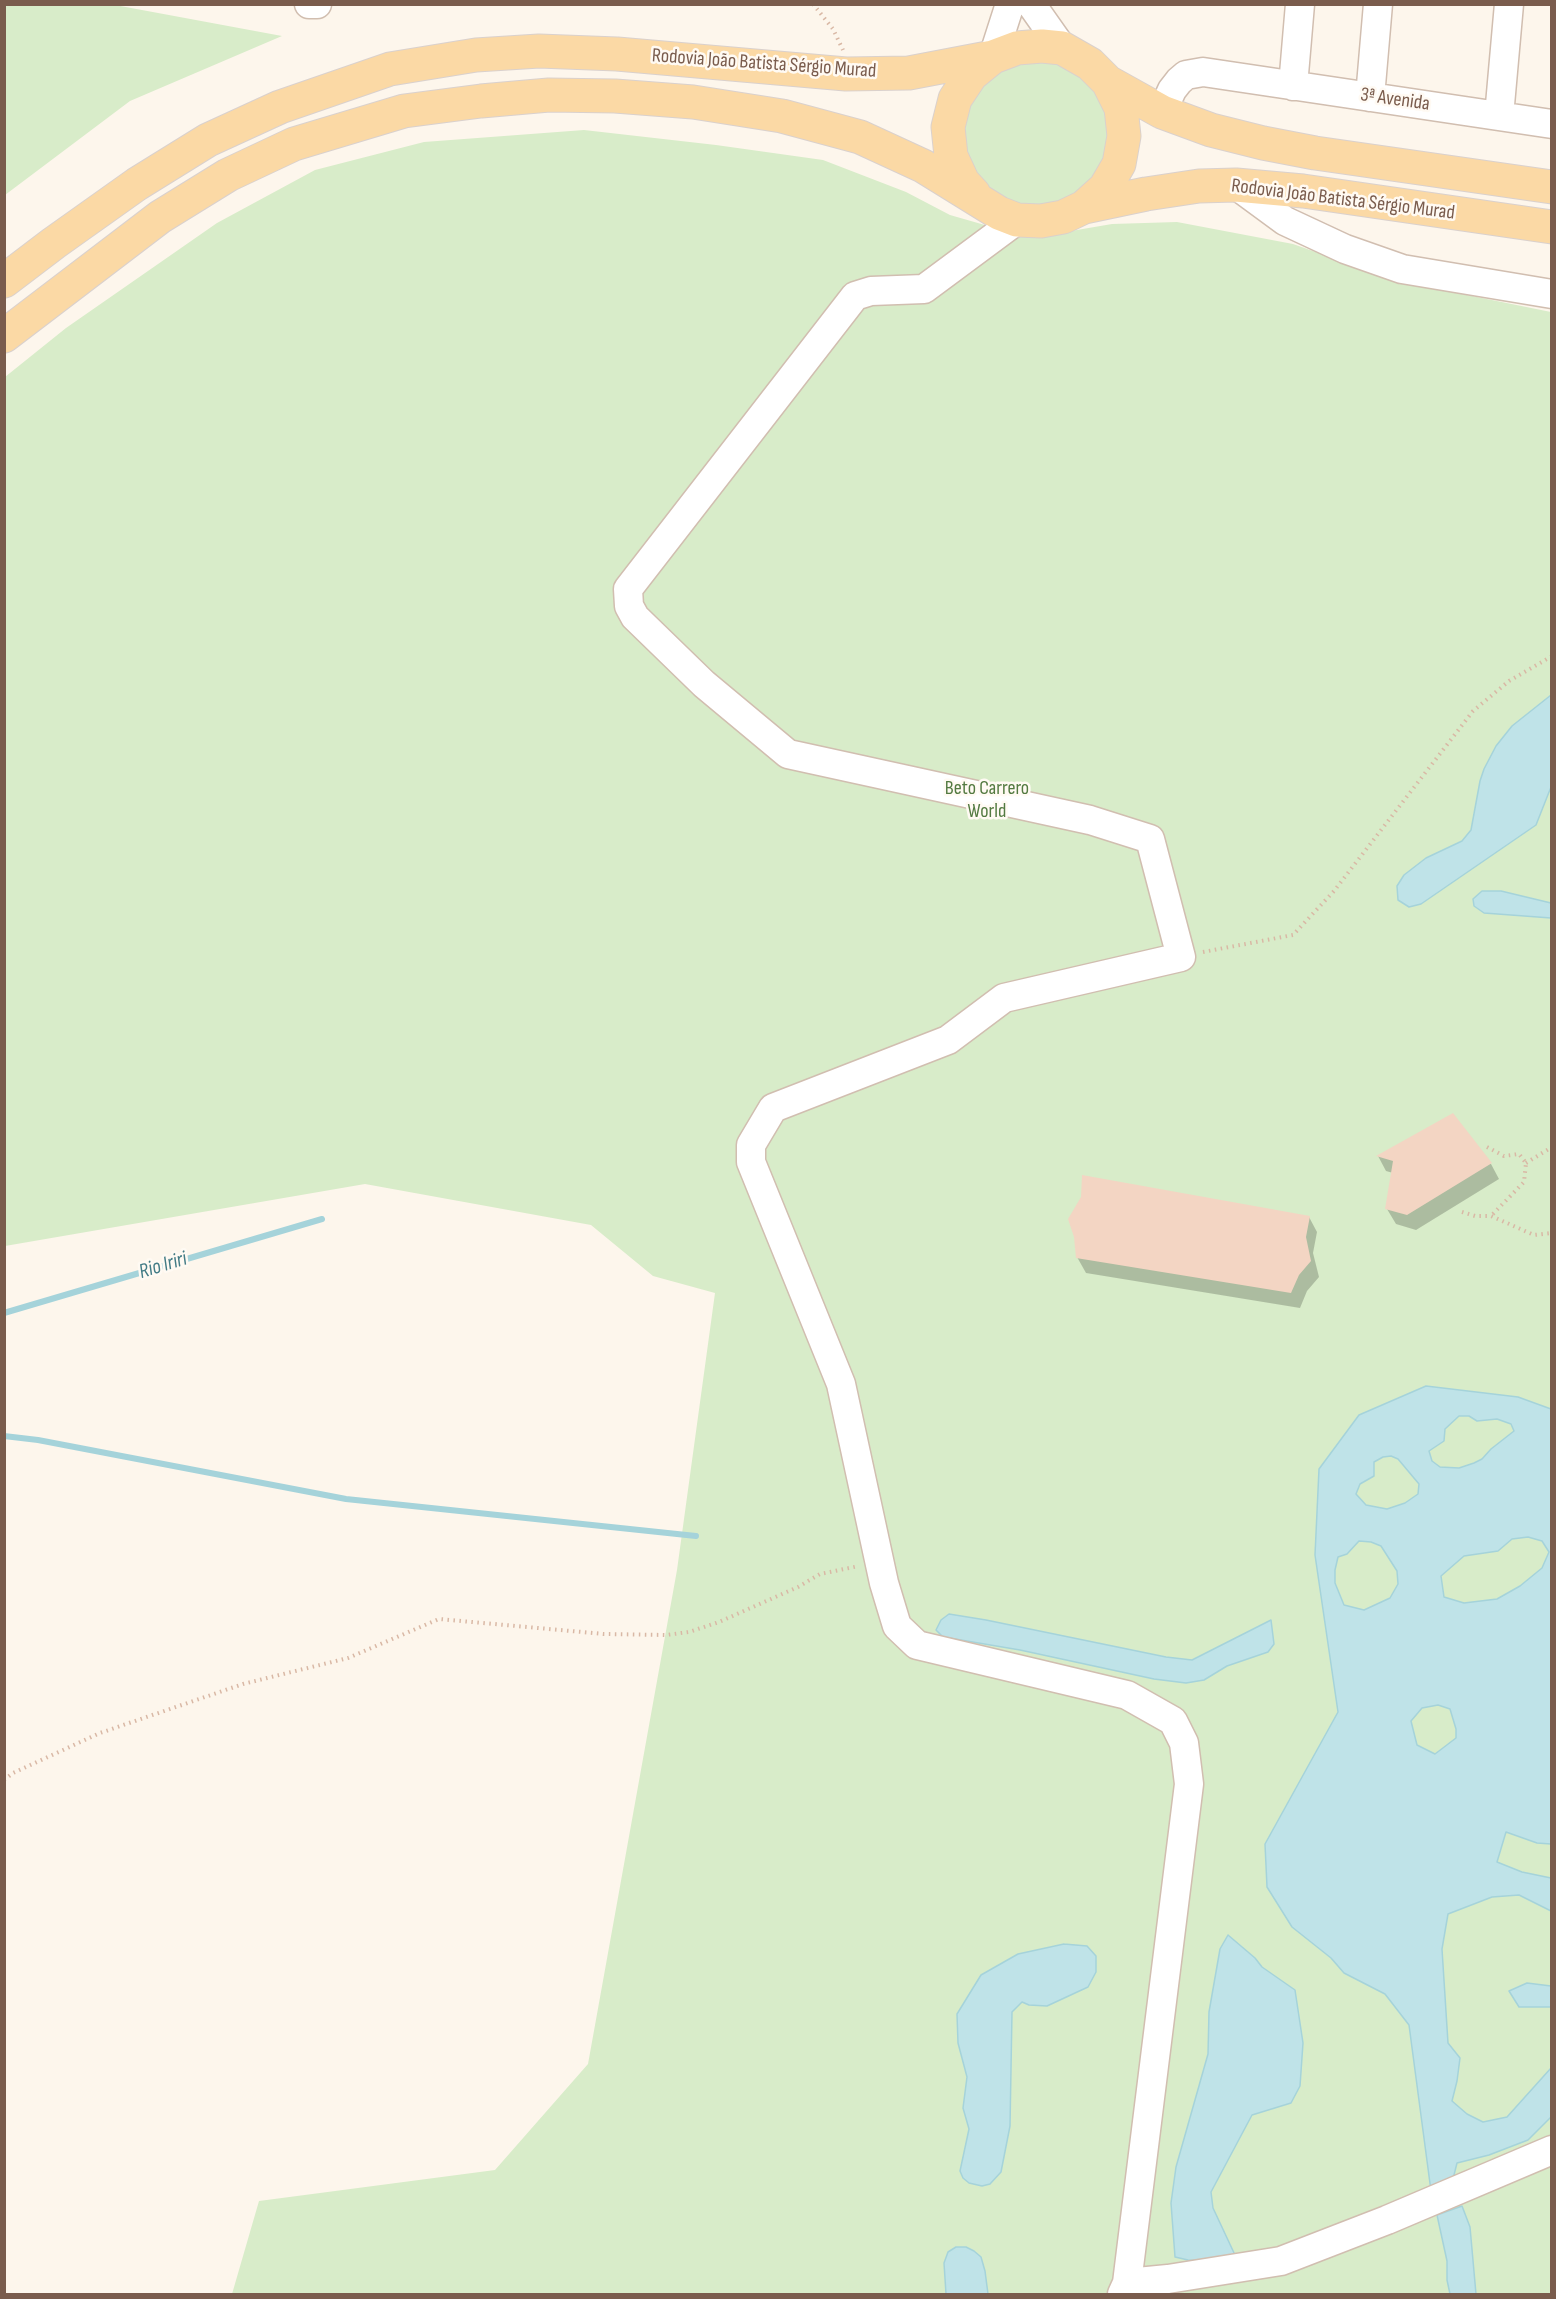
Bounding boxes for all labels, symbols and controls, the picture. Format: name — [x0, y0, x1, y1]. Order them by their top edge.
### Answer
street label: Rodovia João Batista Sérgio Murad — [651, 44, 877, 84]
street label: 3ª Avenida — [1359, 83, 1431, 117]
street label: Rodovia João Batista Sérgio Murad — [1230, 174, 1456, 226]
park label: Beto Carrero World — [945, 777, 1029, 824]
water label: Rio Iriri — [136, 1247, 190, 1285]

